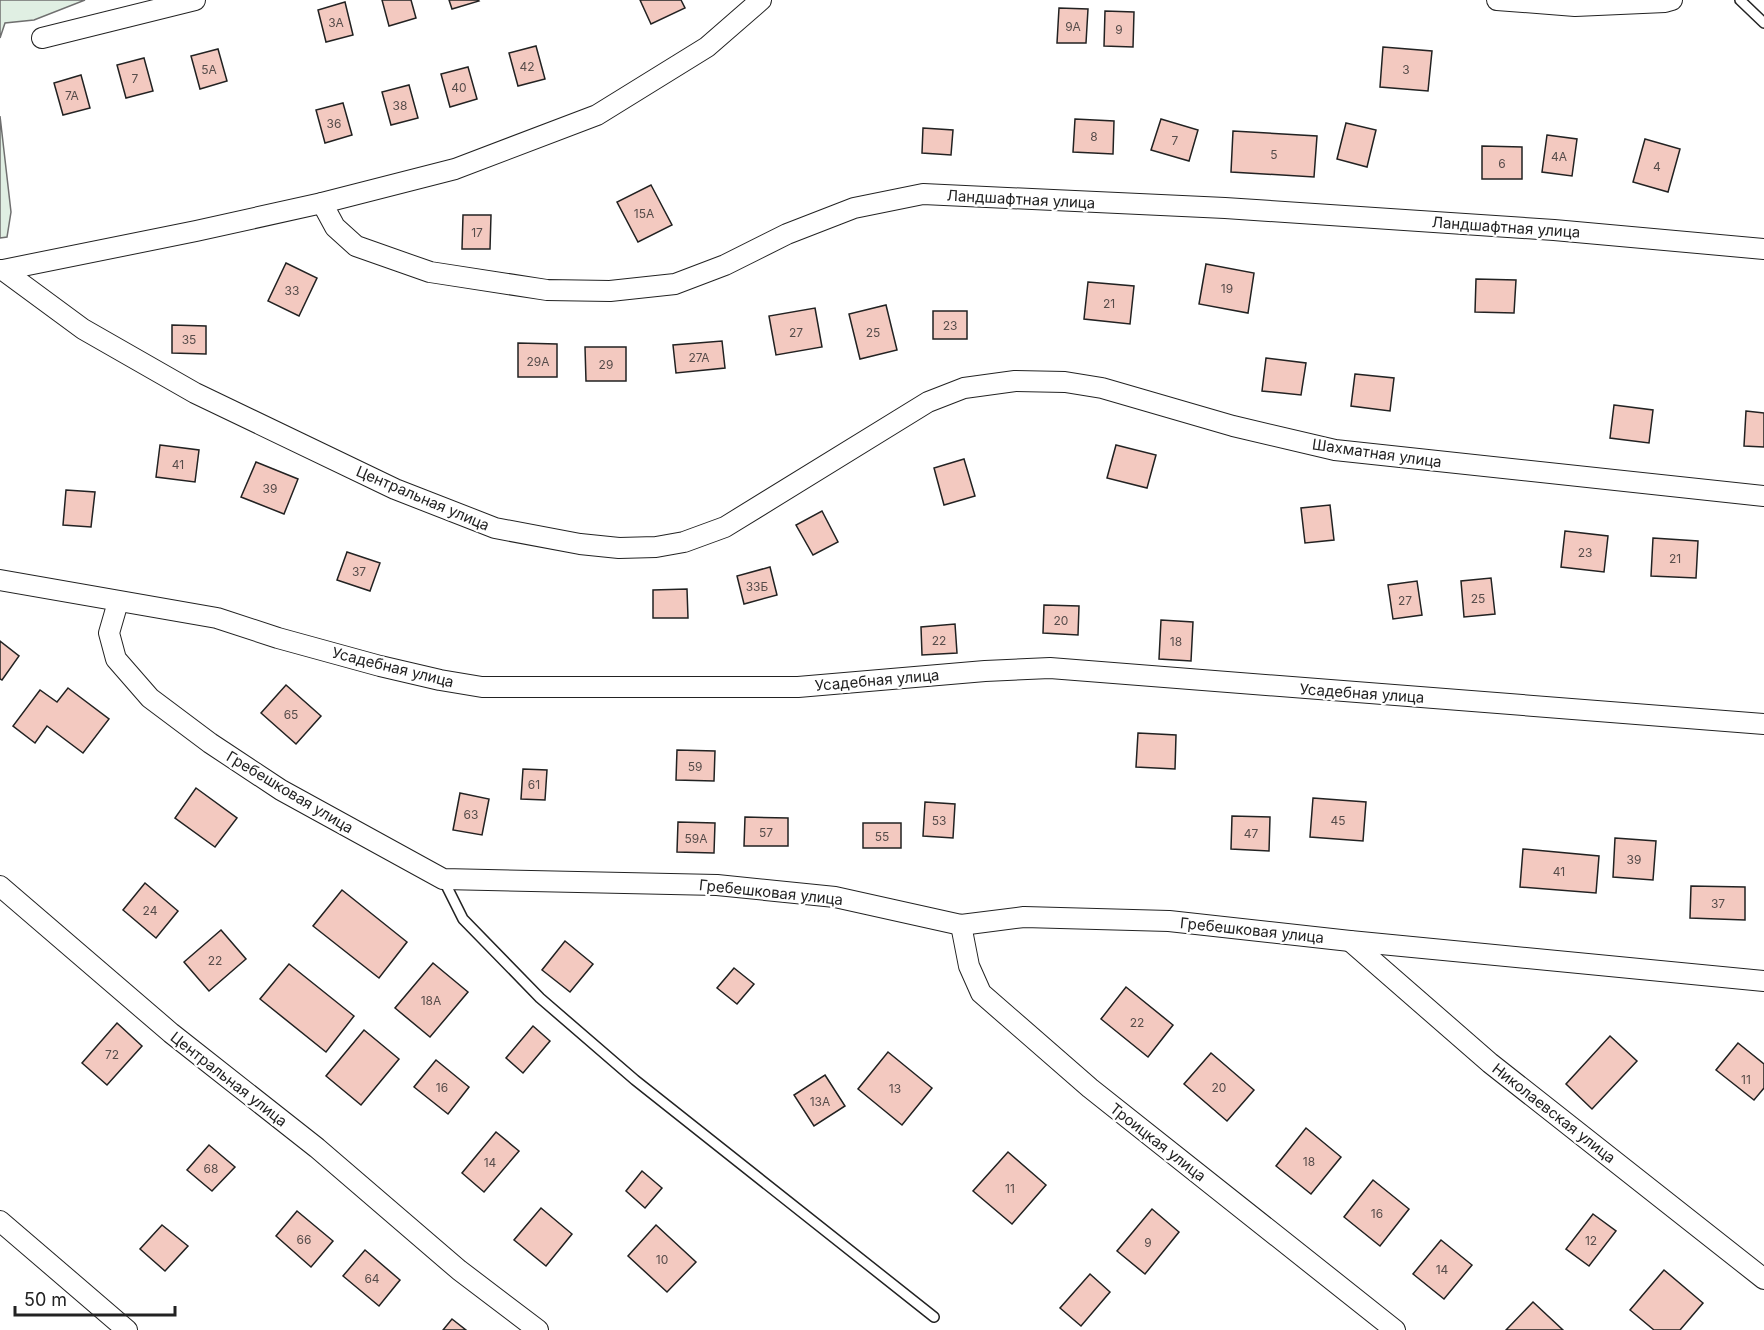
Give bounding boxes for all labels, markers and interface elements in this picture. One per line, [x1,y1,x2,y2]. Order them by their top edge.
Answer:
house number: 3А [328,15,344,30]
house number: 9А [1065,19,1081,34]
house number: 9 [1115,22,1123,37]
house number: 42 [519,59,535,74]
house number: 5А [201,62,217,77]
house number: 3 [1402,62,1410,77]
house number: 7 [132,71,139,86]
house number: 40 [451,80,467,95]
house number: 7А [65,88,79,103]
house number: 38 [393,98,407,113]
house number: 36 [327,116,341,131]
house number: 8 [1090,129,1098,144]
house number: 7 [1172,133,1179,148]
house number: 5 [1270,147,1278,162]
house number: 4А [1551,149,1567,164]
house number: 6 [1498,156,1506,171]
house number: 4 [1653,159,1661,174]
street label: Ландшафтная улица [946,186,1096,212]
house number: 15А [634,206,654,221]
street label: Ландшафтная улица [1431,212,1581,242]
house number: 17 [471,225,483,240]
house number: 19 [1221,281,1233,296]
house number: 33 [285,283,299,298]
house number: 21 [1103,296,1115,311]
house number: 23 [943,318,957,333]
house number: 27 [789,325,803,340]
house number: 25 [866,325,880,340]
house number: 35 [182,332,196,347]
house number: 27А [688,350,710,365]
house number: 29А [526,354,550,369]
house number: 29 [599,357,613,372]
street label: Шахматная улица [1311,435,1443,471]
house number: 41 [172,457,184,472]
street label: Центральная улица [354,461,492,535]
house number: 39 [263,481,277,496]
house number: 23 [1578,545,1592,560]
house number: 21 [1669,551,1681,566]
house number: 37 [352,564,366,579]
house number: 33Б [746,579,769,594]
house number: 25 [1471,591,1485,606]
house number: 27 [1398,593,1412,608]
house number: 20 [1054,613,1068,628]
house number: 22 [932,633,946,648]
house number: 18 [1170,634,1182,649]
street label: Усадебная улица [330,643,456,691]
street label: Усадебная улица [814,665,940,695]
street label: Усадебная улица [1299,679,1425,707]
house number: 65 [284,707,298,722]
street label: Гребешковая улица [223,747,357,837]
house number: 59 [688,759,702,774]
house number: 61 [528,777,540,792]
house number: 63 [464,807,478,822]
house number: 53 [932,813,946,828]
house number: 45 [1330,813,1346,828]
house number: 57 [759,825,773,840]
house number: 47 [1244,826,1258,841]
house number: 55 [875,829,889,844]
house number: 59А [684,831,708,846]
house number: 39 [1627,852,1641,867]
house number: 41 [1553,864,1565,879]
street label: Гребешковая улица [698,875,844,909]
house number: 37 [1711,896,1725,911]
house number: 24 [143,903,158,918]
street label: Гребешковая улица [1179,913,1325,947]
house number: 22 [208,953,222,968]
house number: 18А [421,993,441,1008]
house number: 22 [1130,1015,1144,1030]
street label: Центральная улица [167,1028,291,1130]
house number: 72 [105,1047,119,1062]
street label: Николаевская улица [1489,1059,1619,1167]
house number: 11 [1741,1072,1751,1087]
house number: 16 [436,1080,448,1095]
house number: 20 [1212,1080,1226,1095]
house number: 13 [889,1081,901,1096]
house number: 13А [810,1094,830,1109]
street label: Троицкая улица [1106,1099,1210,1185]
house number: 18 [1303,1154,1315,1169]
house number: 14 [484,1155,497,1170]
house number: 68 [204,1161,218,1176]
house number: 11 [1005,1181,1015,1196]
house number: 16 [1371,1206,1383,1221]
house number: 66 [297,1232,311,1247]
house number: 12 [1585,1233,1597,1248]
house number: 9 [1144,1235,1152,1250]
house number: 10 [656,1252,668,1267]
house number: 14 [1436,1262,1449,1277]
house number: 64 [364,1271,380,1286]
scale bar [15,1279,176,1317]
text: 50 m [24,1289,67,1310]

